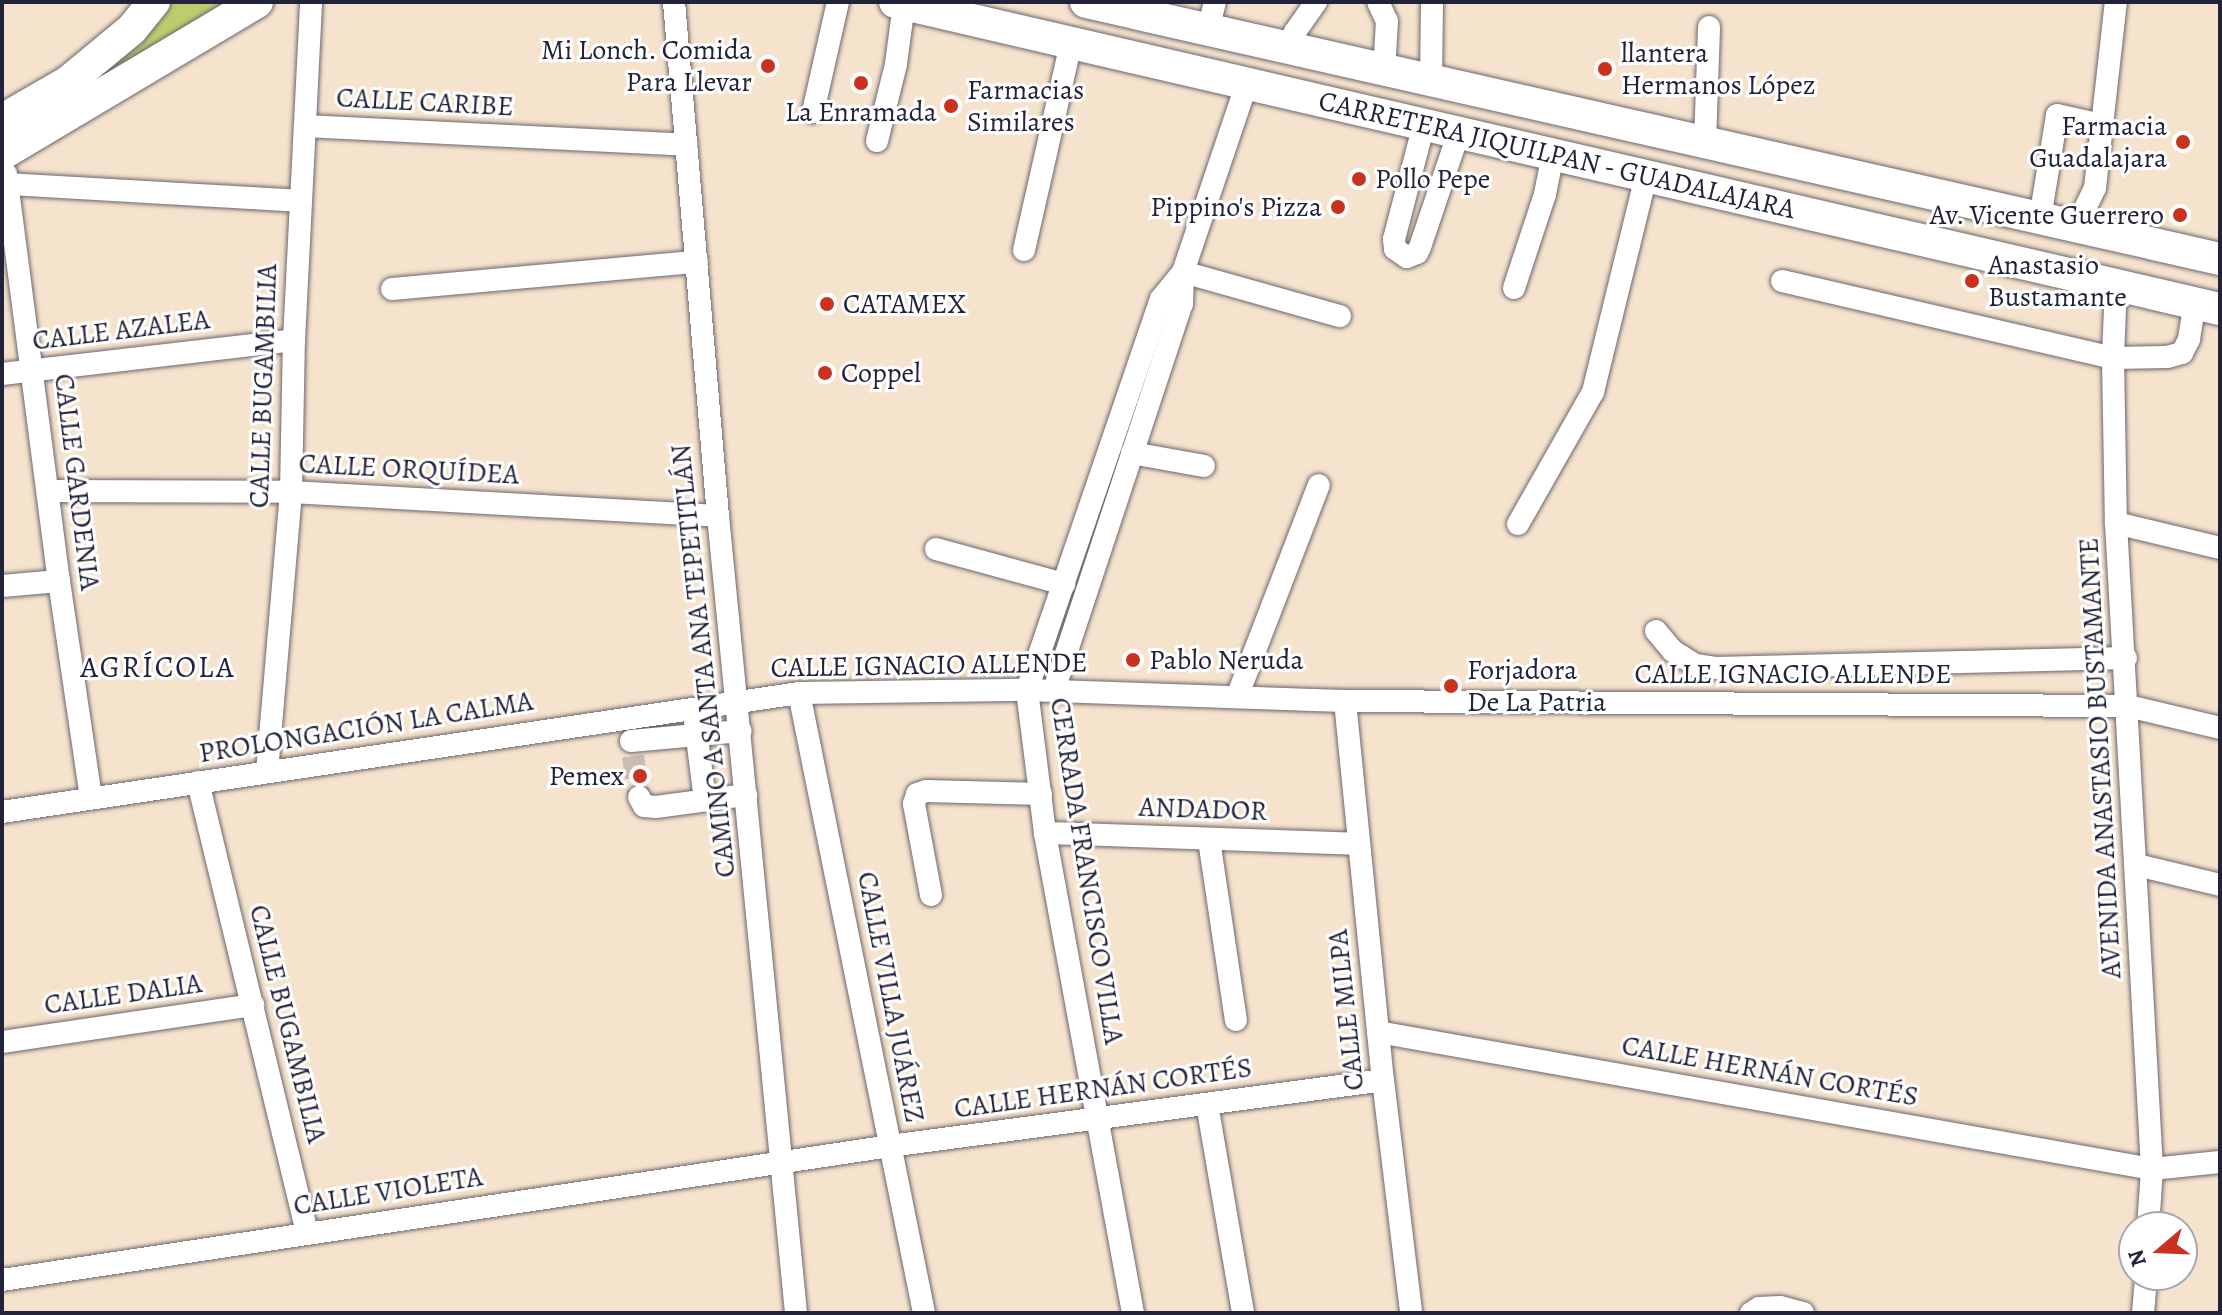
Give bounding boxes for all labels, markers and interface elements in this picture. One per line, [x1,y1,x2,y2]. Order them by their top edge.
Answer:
place label: Mi Lonch. Comida Para Llevar [541,33,752,99]
place label: llantera Hermanos López [1621,36,1816,102]
marker: Mi Lonch. Comida Para Llevar [759,57,777,75]
marker: llantera Hermanos López [1596,60,1614,78]
place label: Farmacias Similares [967,73,1084,139]
marker: La Enramada [852,74,870,92]
street label: CALLE CARIBE [335,81,515,123]
street label: CARRETERA JIQUILPAN - GUADALAJARA [1315,84,1799,226]
place label: La Enramada [785,95,937,129]
marker: Farmacias Similares [942,97,960,115]
place label: Farmacia Guadalajara [2029,109,2167,175]
marker: Farmacia Guadalajara [2174,133,2192,151]
place label: Pollo Pepe [1375,162,1490,196]
marker: Pollo Pepe [1350,170,1368,188]
place label: Pippino's Pizza [1150,190,1322,224]
marker: Pippino's Pizza [1329,198,1347,216]
place label: Av. Vicente Guerrero [1929,198,2164,232]
marker: Av. Vicente Guerrero [2171,206,2189,224]
place label: Anastasio Bustamante [1988,248,2127,314]
street label: CALLE BUGAMBILIA [242,263,284,509]
marker: Anastasio Bustamante [1963,272,1981,290]
place label: CATAMEX [843,287,966,321]
marker: CATAMEX [818,295,836,313]
street label: CALLE AZALEA [30,302,212,358]
place label: Coppel [841,356,921,390]
marker: Coppel [816,364,834,382]
street label: CALLE GARDENIA [47,372,107,592]
street label: CAMINO A SANTA ANA TEPETITLÁN [664,443,742,879]
street label: CALLE ORQUÍDEA [298,446,520,492]
street label: AVENIDA ANASTASIO BUSTAMANTE [2072,537,2128,979]
place label: Pablo Neruda [1149,643,1304,677]
street label: CALLE IGNACIO ALLENDE [770,645,1088,685]
district label: AGRÍCOLA [80,649,236,685]
marker: Pablo Neruda [1124,651,1142,669]
place label: Forjadora De La Patria [1467,653,1606,719]
street label: CALLE IGNACIO ALLENDE [1634,657,1952,691]
marker: Forjadora De La Patria [1442,677,1460,695]
street label: PROLONGACIÓN LA CALMA [197,684,535,770]
street label: CERRADA FRANCISCO VILLA [1043,695,1131,1047]
place label: Pemex [549,759,624,793]
marker: Pemex [631,767,649,785]
street label: ANDADOR [1138,790,1268,828]
street label: CALLE VILLA JUÁREZ [850,869,932,1125]
street label: CALLE BUGAMBILIA [242,901,334,1147]
street label: CALLE MILPA [1321,928,1371,1092]
street label: CALLE DALIA [42,966,204,1022]
street label: CALLE HERNÁN CORTÉS [1619,1028,1921,1114]
street label: CALLE HERNÁN CORTÉS [952,1050,1254,1126]
street label: CALLE VIOLETA [291,1159,485,1223]
north arrow [2118,1211,2198,1291]
text: N [2120,1246,2154,1271]

